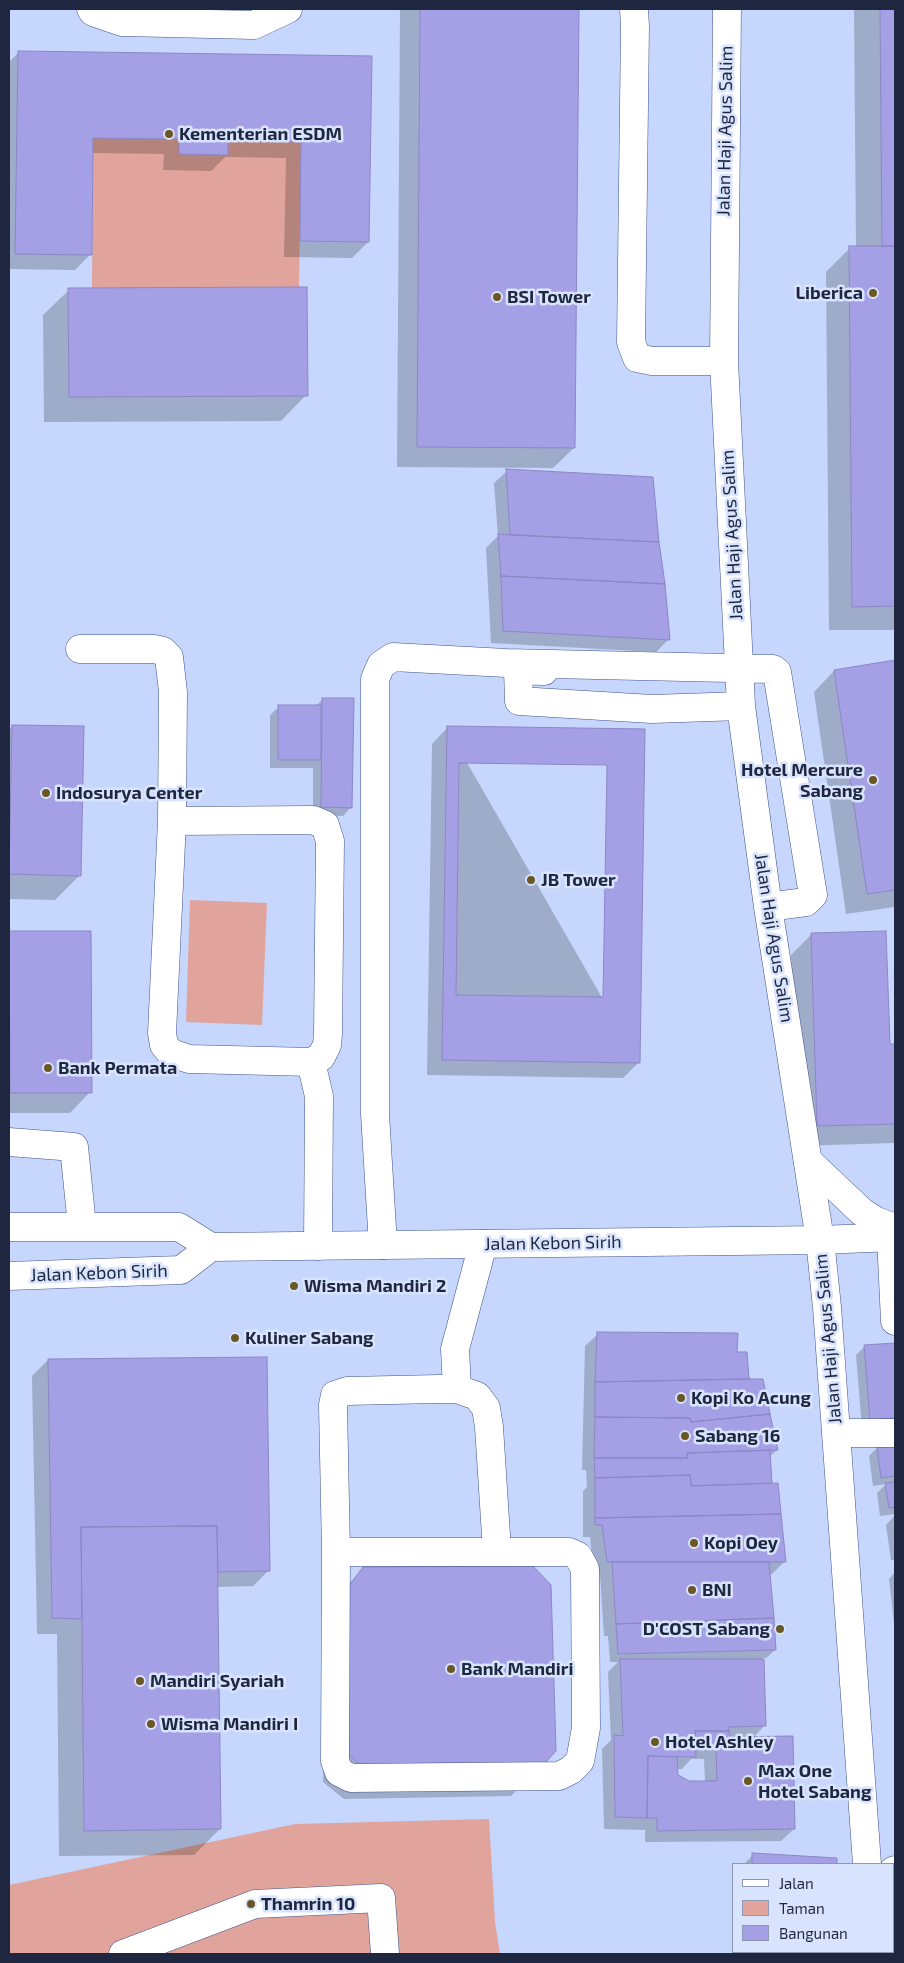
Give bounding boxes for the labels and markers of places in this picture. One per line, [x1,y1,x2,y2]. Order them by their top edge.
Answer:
place label: Kementerian ESDM [179,123,342,145]
marker: Kementerian ESDM [163,128,175,140]
place label: Liberica [795,282,863,304]
place label: BSI Tower [507,286,591,308]
marker: Liberica [867,287,879,299]
marker: BSI Tower [491,291,503,303]
place label: Hotel Mercure Sabang [741,759,863,802]
marker: Hotel Mercure Sabang [867,774,879,786]
place label: Indosurya Center [56,782,202,804]
marker: Indosurya Center [40,787,52,799]
place label: JB Tower [541,869,616,891]
marker: JB Tower [525,874,537,886]
place label: Bank Permata [58,1057,177,1079]
marker: Bank Permata [42,1062,54,1074]
place label: Wisma Mandiri 2 [304,1275,446,1297]
marker: Wisma Mandiri 2 [288,1280,300,1292]
place label: Kuliner Sabang [245,1327,373,1349]
marker: Kuliner Sabang [229,1332,241,1344]
place label: Kopi Ko Acung [691,1387,811,1409]
marker: Kopi Ko Acung [675,1392,687,1404]
place label: Sabang 16 [695,1425,780,1447]
marker: Sabang 16 [679,1430,691,1442]
place label: Kopi Oey [704,1532,778,1554]
marker: Kopi Oey [688,1537,700,1549]
place label: BNI [702,1579,732,1601]
marker: BNI [686,1584,698,1596]
place label: D'COST Sabang [643,1618,770,1640]
marker: D'COST Sabang [774,1623,786,1635]
place label: Bank Mandiri [461,1658,573,1680]
marker: Bank Mandiri [445,1663,457,1675]
place label: Mandiri Syariah [150,1670,284,1692]
marker: Mandiri Syariah [134,1675,146,1687]
place label: Wisma Mandiri I [161,1713,298,1735]
marker: Wisma Mandiri I [145,1718,157,1730]
place label: Hotel Ashley [665,1731,774,1753]
marker: Hotel Ashley [649,1736,661,1748]
place label: Max One Hotel Sabang [758,1760,871,1802]
marker: Max One Hotel Sabang [742,1775,754,1787]
place label: Thamrin 10 [261,1893,355,1915]
marker: Thamrin 10 [245,1898,257,1910]

